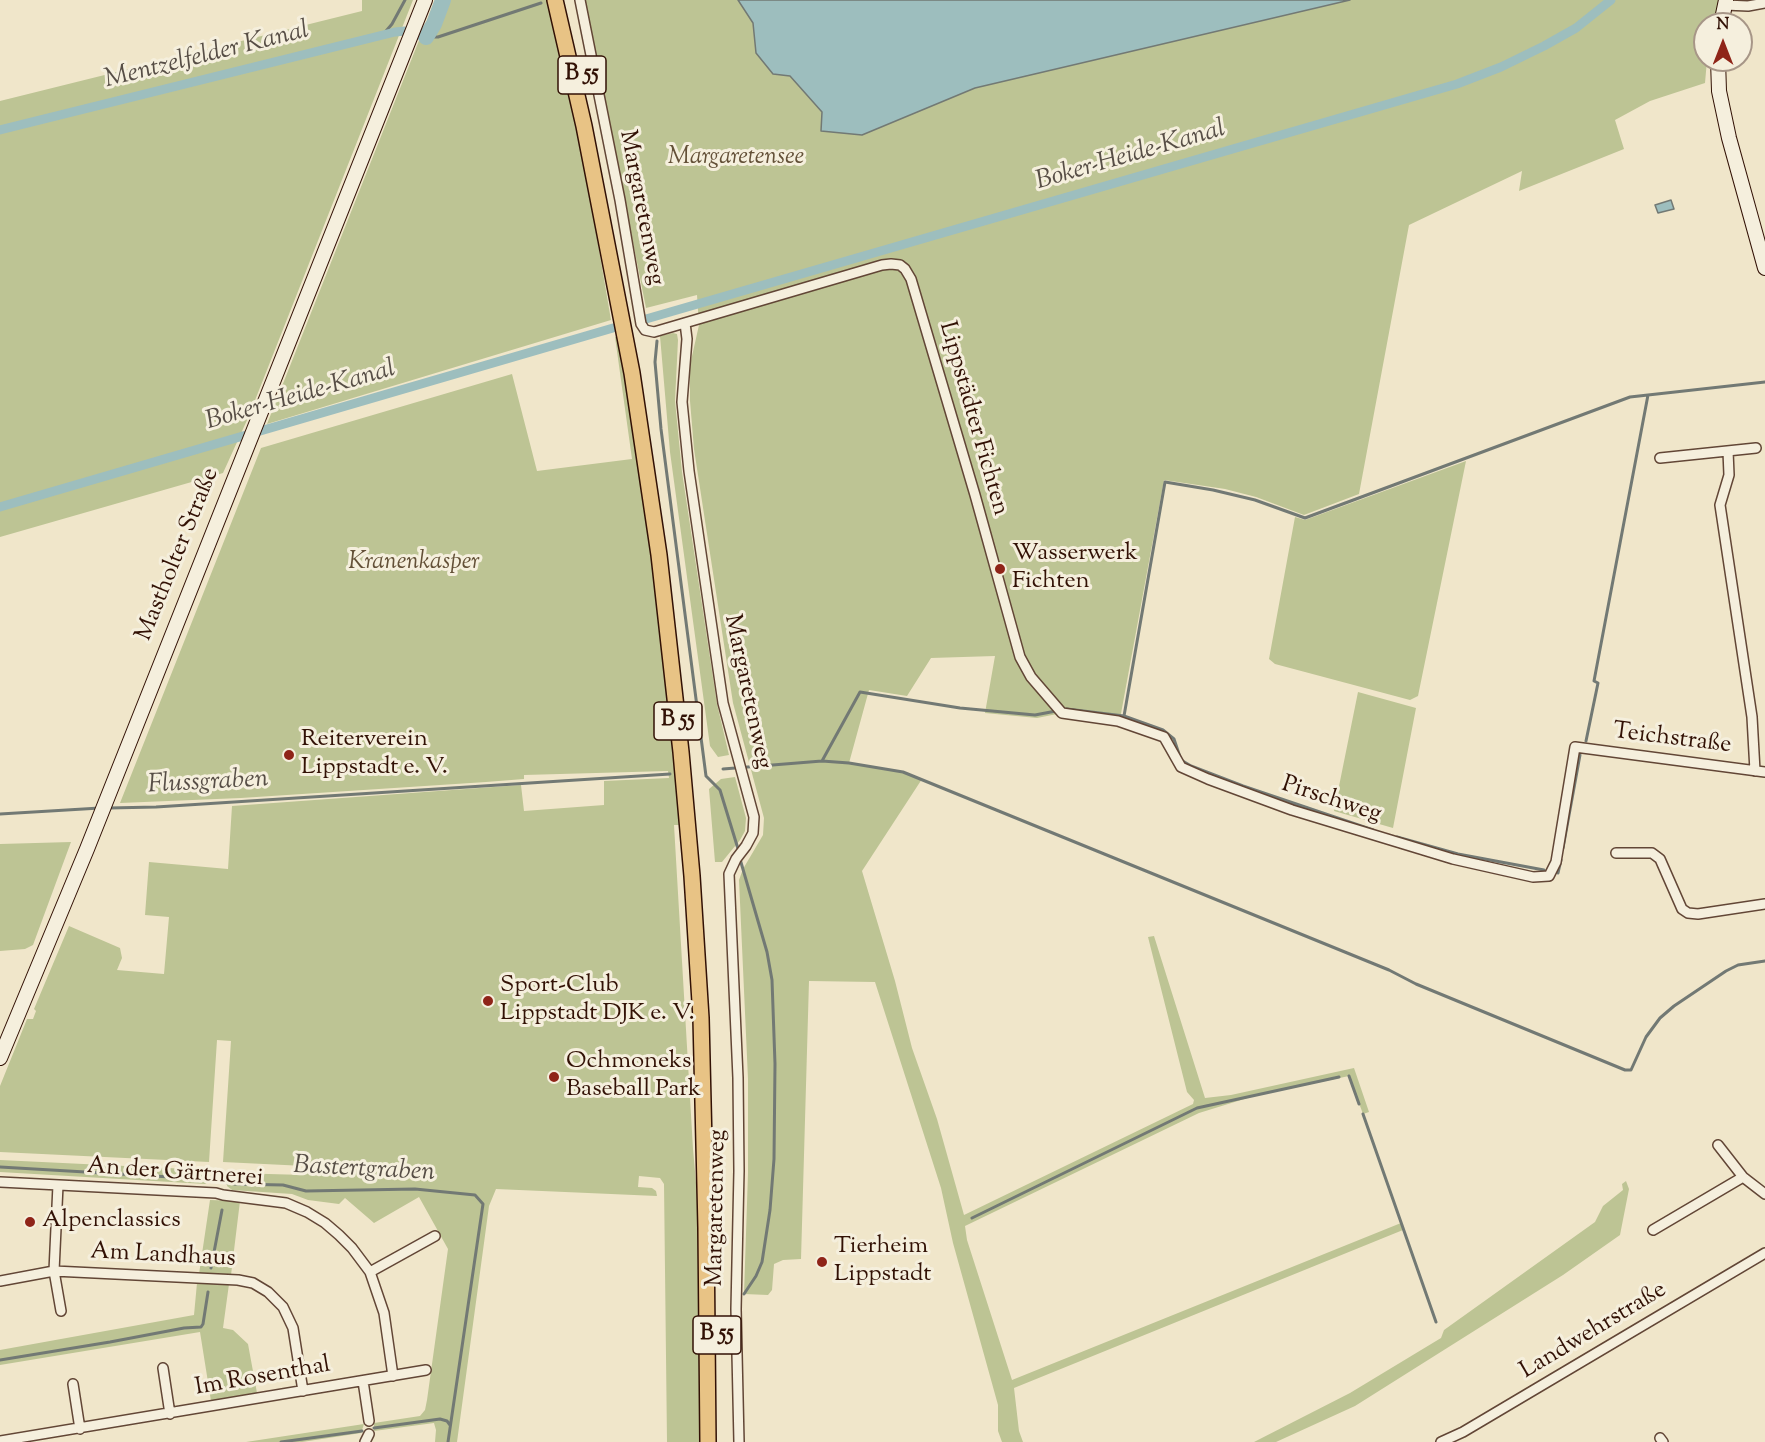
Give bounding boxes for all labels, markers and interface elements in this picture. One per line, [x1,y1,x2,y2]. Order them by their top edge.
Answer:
north arrow [1693,12,1753,72]
text: N [1717,14,1729,37]
water label: Mentzelfelder Kanal [101,16,313,98]
road number: B 55 [558,56,606,94]
water label: Boker-Heide-Kanal [1033,115,1229,199]
street label: Margaretenweg [611,128,669,288]
park label: Margaretensee [668,145,804,173]
street label: Lippstädter Fichten [931,319,1013,519]
water label: Boker-Heide-Kanal [203,355,399,439]
street label: Mastholter Straße [131,464,227,646]
place label: Wasserwerk Fichten [1012,541,1138,597]
park label: Kranenkasper [348,550,480,578]
marker: Wasserwerk Fichten [993,562,1007,576]
street label: Margaretenweg [716,612,776,772]
road number: B 55 [654,702,702,740]
street label: Teichstraße [1611,718,1733,762]
place label: Reiterverein Lippstadt e. V. [301,727,448,783]
marker: Reiterverein Lippstadt e. V. [282,748,296,762]
water label: Flussgraben [147,765,269,803]
street label: Pirschweg [1278,771,1384,831]
place label: Sport-Club Lippstadt DJK e. V. [500,973,694,1029]
marker: Sport-Club Lippstadt DJK e. V. [481,994,495,1008]
place label: Ochmoneks Baseball Park [566,1049,701,1105]
marker: Ochmoneks Baseball Park [547,1070,561,1084]
street label: Margaretenweg [702,1129,734,1287]
water label: Bastertgraben [292,1152,436,1190]
street label: An der Gärtnerei [86,1153,264,1195]
place label: Alpenclassics [42,1208,181,1236]
marker: Alpenclassics [23,1215,37,1229]
place label: Tierheim Lippstadt [834,1234,931,1290]
street label: Am Landhaus [90,1239,236,1275]
marker: Tierheim Lippstadt [815,1255,829,1269]
street label: Landwehrstraße [1516,1277,1672,1387]
road number: B 55 [693,1316,741,1354]
street label: Im Rosenthal [193,1352,333,1404]

